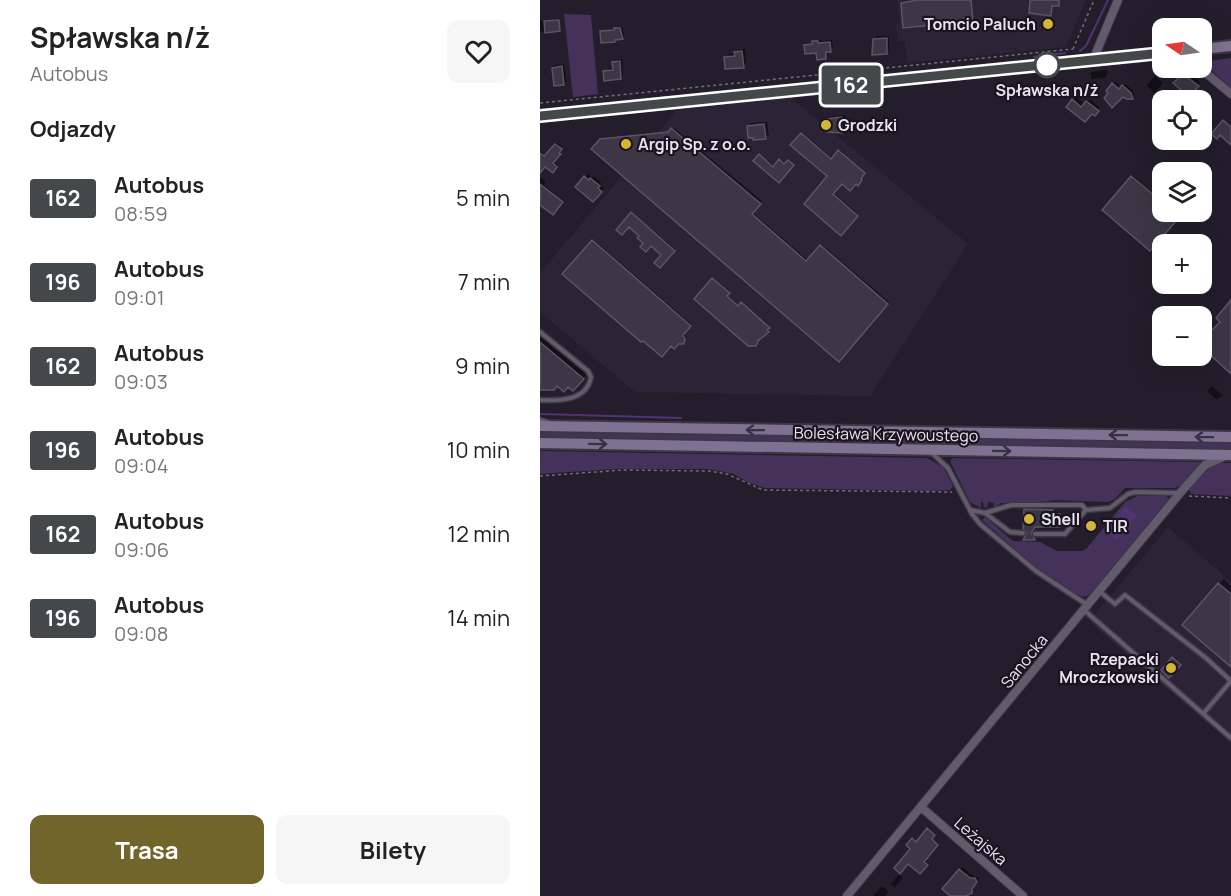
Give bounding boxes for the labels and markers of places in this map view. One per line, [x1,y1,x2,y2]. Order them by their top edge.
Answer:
place label: Tomcio Paluch [924,13,1036,35]
marker: Tomcio Paluch [1041,17,1055,31]
marker: Spławska n/ż [1034,52,1060,78]
place label: Spławska n/ż [995,79,1099,101]
place label: Grodzki [838,114,897,136]
marker: Grodzki [819,118,833,132]
place label: Argip Sp. z o.o. [638,133,751,155]
marker: Argip Sp. z o.o. [619,137,633,151]
place label: Shell [1041,508,1080,530]
marker: Shell [1022,512,1036,526]
place label: TIR [1103,515,1128,537]
marker: TIR [1084,519,1098,533]
place label: Rzepacki Mroczkowski [1059,648,1159,688]
marker: Rzepacki Mroczkowski [1164,661,1178,675]

